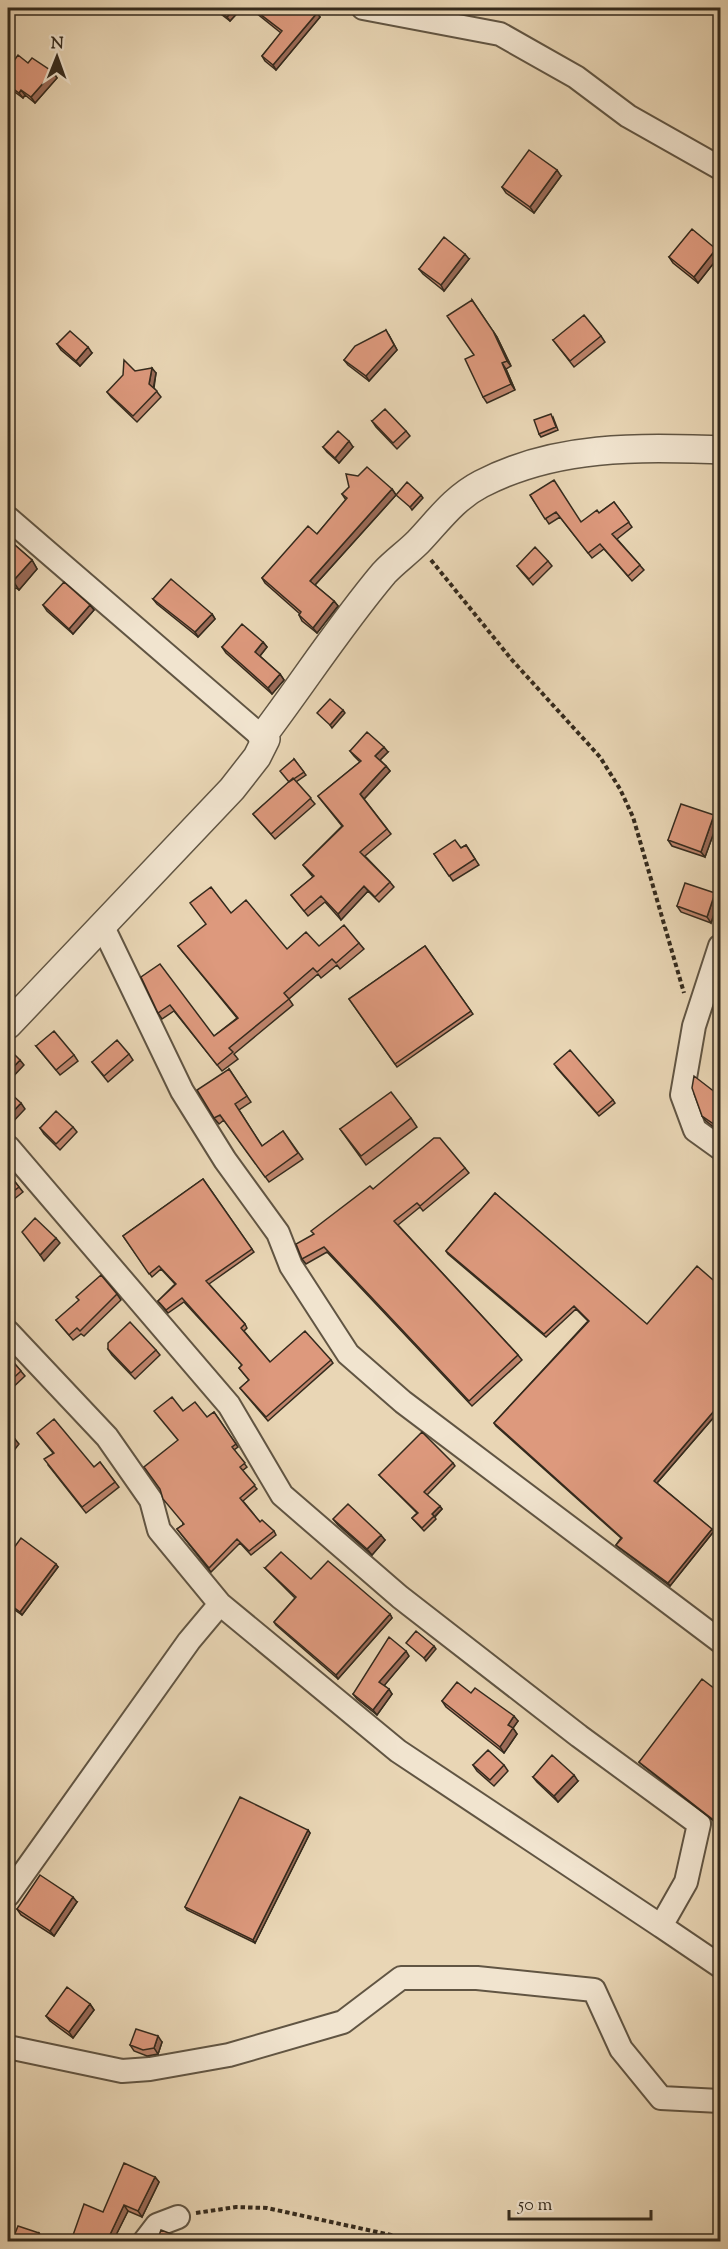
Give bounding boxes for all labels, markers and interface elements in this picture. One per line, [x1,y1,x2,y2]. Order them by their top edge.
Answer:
north arrow [27,27,87,87]
text: N [51,33,64,56]
scale bar [509,2183,652,2221]
text: 50 m [517,2193,553,2219]

